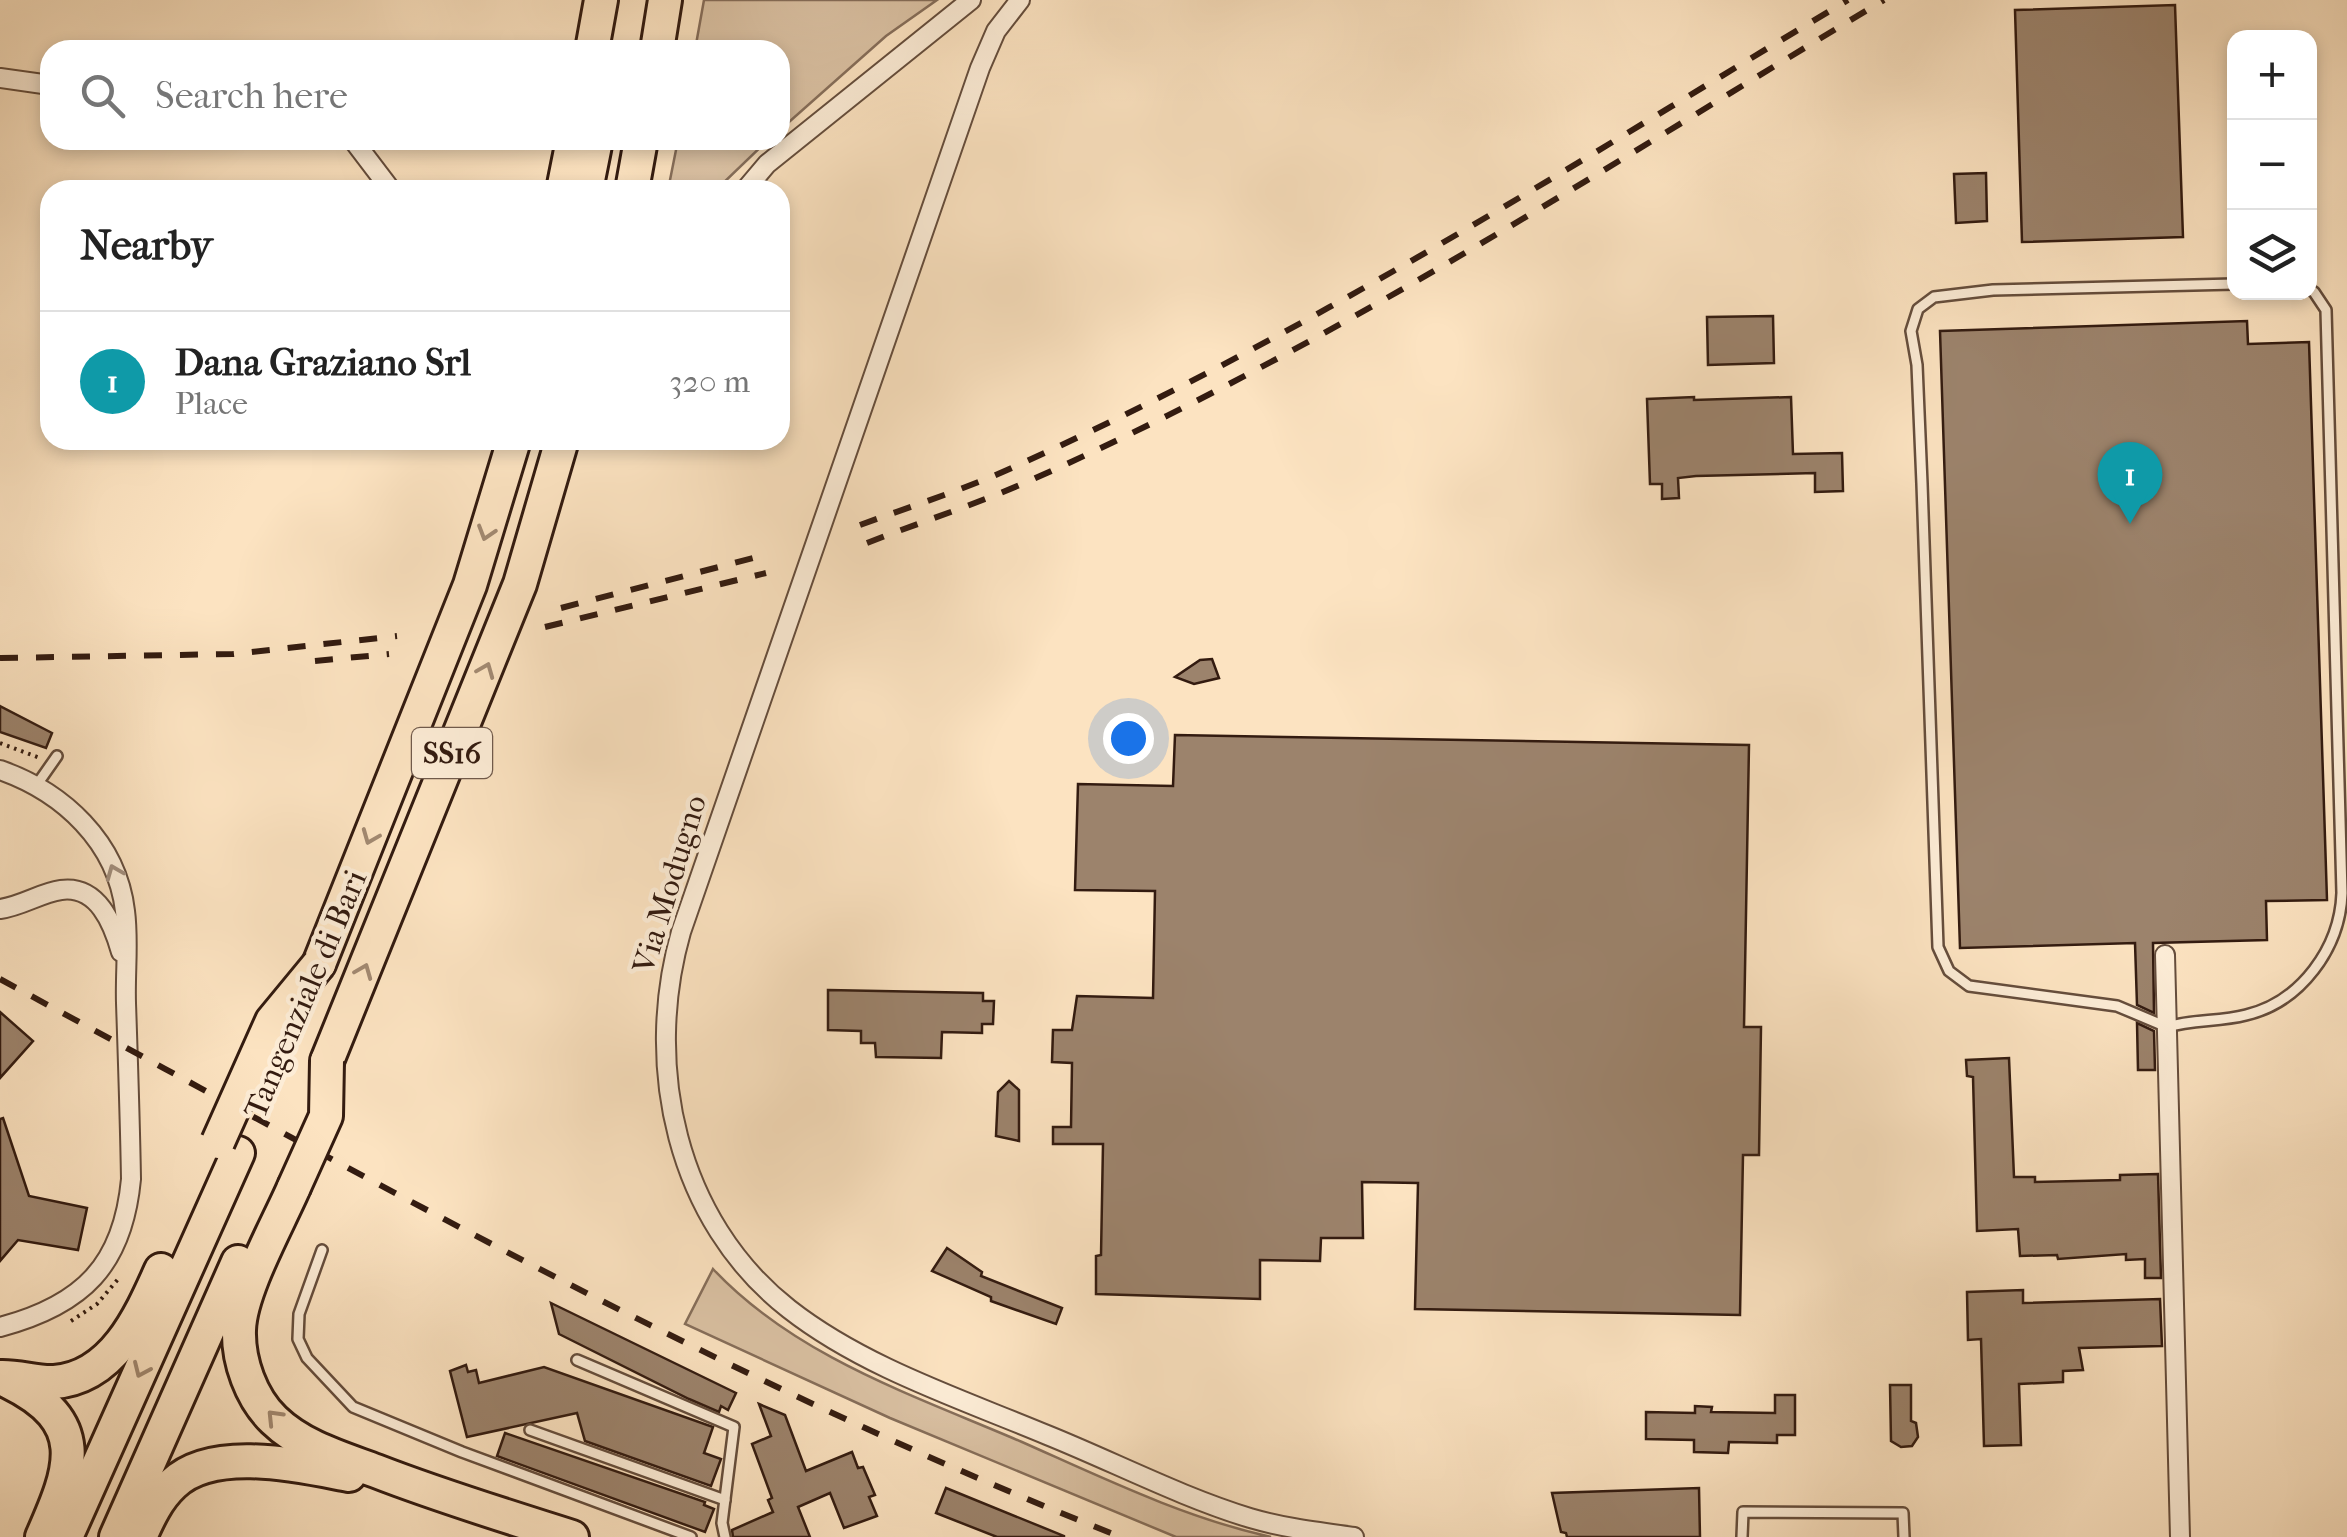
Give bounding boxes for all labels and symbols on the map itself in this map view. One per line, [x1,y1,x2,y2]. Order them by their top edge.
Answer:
pin: 1 [2098,442,2162,524]
one-way arrow [477,524,498,541]
one-way arrow [474,662,494,680]
your location [1103,713,1154,764]
road number: SS16 [412,728,492,778]
street label: Via Modugno [625,791,714,979]
one-way arrow [362,827,382,844]
one-way arrow [105,864,125,882]
street label: Tangenziale di Bari [236,864,375,1124]
one-way arrow [352,963,372,981]
one-way arrow [133,1360,153,1378]
one-way arrow [268,1411,286,1429]

